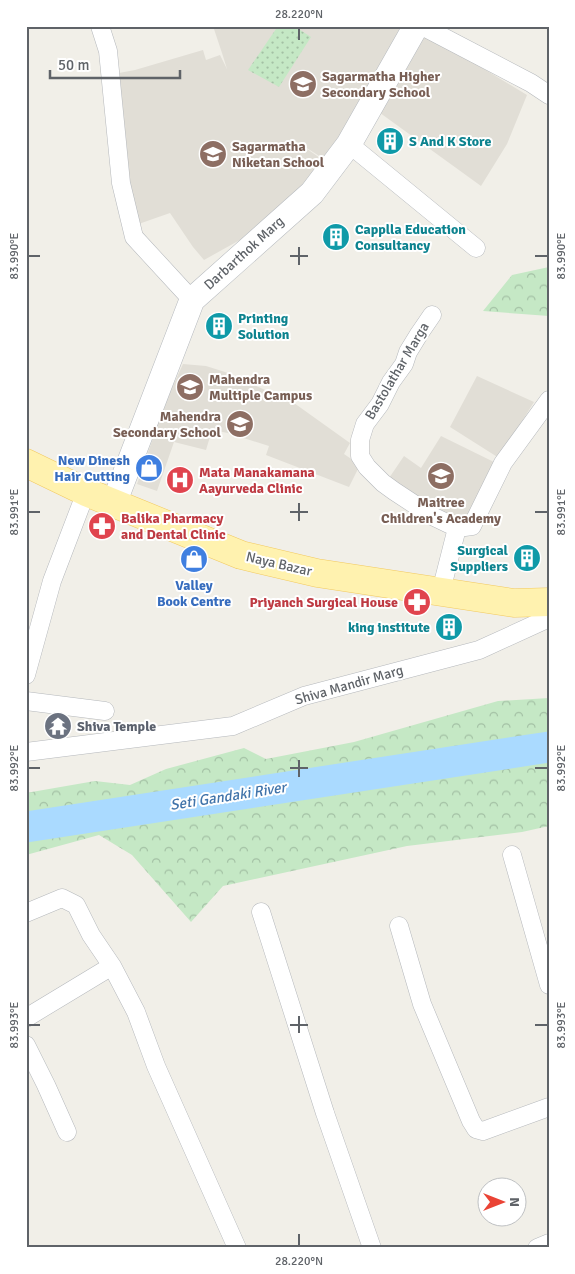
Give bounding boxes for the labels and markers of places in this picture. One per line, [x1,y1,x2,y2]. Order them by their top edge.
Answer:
place label: Sagarmatha Higher Secondary School [322,68,441,101]
school or university icon: Sagarmatha Higher Secondary School [288,69,318,99]
building icon: S And K Store [375,126,405,156]
place label: S And K Store [409,133,491,150]
place label: Sagarmatha Niketan School [232,138,325,171]
school or university icon: Sagarmatha Niketan School [198,139,228,169]
place label: Capplla Education Consultancy [355,221,466,254]
building icon: Capplla Education Consultancy [321,222,351,252]
place label: Printing Solution [238,310,290,343]
building icon: Printing Solution [204,311,234,341]
place label: Mahendra Multiple Campus [209,371,312,404]
school or university icon: Mahendra Multiple Campus [175,372,205,402]
place label: Mahendra Secondary School [113,408,222,441]
school or university icon: Mahendra Secondary School [225,409,255,439]
place label: New Dinesh Hair Cutting [54,452,130,485]
shop icon: New Dinesh Hair Cutting [134,453,164,483]
school or university icon: Maitree Children's Academy [426,461,456,491]
place label: Mata Manakamana Aayurveda Clinic [199,464,315,497]
hospital icon: Mata Manakamana Aayurveda Clinic [165,465,195,495]
place label: Maitree Children's Academy [381,494,501,527]
place label: Balika Pharmacy and Dental Clinic [121,510,226,543]
pharmacy icon: Balika Pharmacy and Dental Clinic [87,511,117,541]
place label: Surgical Suppliers [450,542,509,575]
building icon: Surgical Suppliers [512,543,542,573]
shop icon: Valley Book Centre [179,544,209,574]
place label: Valley Book Centre [157,577,231,610]
pharmacy icon: Priyanch Surgical House [402,587,432,617]
place label: Priyanch Surgical House [249,594,398,611]
building icon: king institute [434,612,464,642]
place label: king institute [348,619,430,636]
temple icon: Shiva Temple [43,711,73,741]
place label: Shiva Temple [77,718,156,735]

